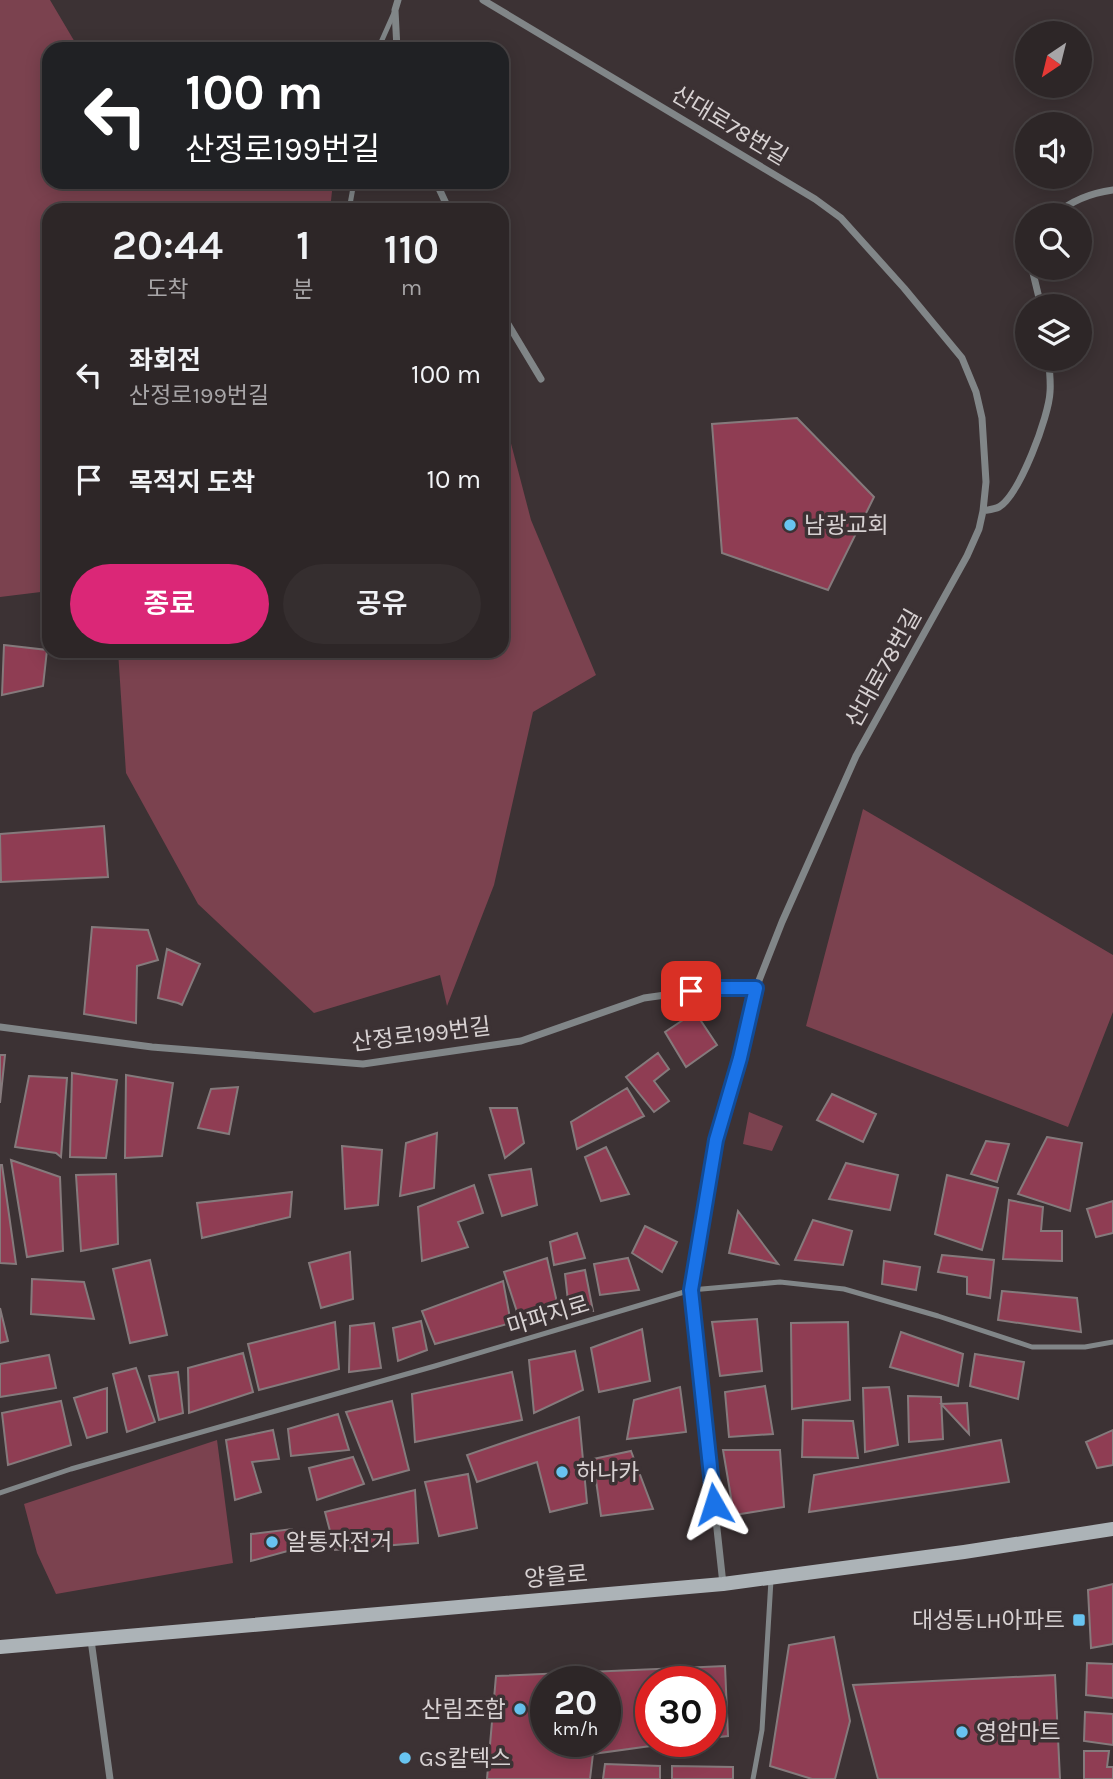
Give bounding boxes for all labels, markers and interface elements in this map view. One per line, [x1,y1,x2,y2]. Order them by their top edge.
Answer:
north arrow [1015,21,1092,98]
map controls [1015,21,1092,371]
text: 100 m [185,64,323,121]
icon: left [70,70,161,161]
street label: 산대로78번길 [667,80,793,171]
button: sound [1015,112,1092,189]
text: 산정로199번길 [185,131,380,168]
button: search [1015,203,1092,280]
text: 20:44 [112,220,223,270]
text: 1 [296,220,311,270]
text: 110 [384,224,439,274]
text: m [401,274,422,301]
text: 도착 [146,276,189,303]
text: 분 [293,276,314,303]
button: layers [1015,294,1092,371]
text: 좌회전 [129,345,201,376]
icon: left [70,356,108,394]
text: 100 m [411,359,481,390]
text: 산정로199번길 [129,382,269,409]
icon: arrive [70,461,108,499]
text: 10 m [426,464,481,495]
text: 목적지 도착 [129,467,255,498]
place label: 남광교회 [804,512,889,539]
marker: 남광교회 [782,517,798,533]
button: 종료 [70,564,269,644]
button: 공유 [283,564,481,644]
street label: 산대로78번길 [840,605,927,732]
pin [661,961,721,1021]
icon: arrive [672,972,710,1010]
street label: 산정로199번길 [350,1013,492,1056]
street label: 마파지로 [504,1290,593,1341]
place label: 하나카 [576,1459,639,1486]
marker: 하나카 [554,1464,570,1480]
position arrow [677,1467,751,1541]
place label: 알통자전거 [286,1529,392,1556]
marker: 알통자전거 [264,1534,280,1550]
street label: 양을로 [523,1560,589,1593]
place label: 대성동LH아파트 [912,1607,1065,1634]
marker: 대성동LH아파트 [1071,1612,1087,1628]
speed limit sign: 30 [635,1666,726,1757]
text: 20 [554,1682,597,1723]
place label: 산림조합 [421,1696,506,1723]
marker: 산림조합 [512,1701,528,1717]
text: km/h [553,1718,598,1740]
place label: 영암마트 [976,1719,1061,1746]
marker: 영암마트 [954,1724,970,1740]
place label: GS칼텍스 [419,1745,511,1772]
marker: GS칼텍스 [397,1750,413,1766]

